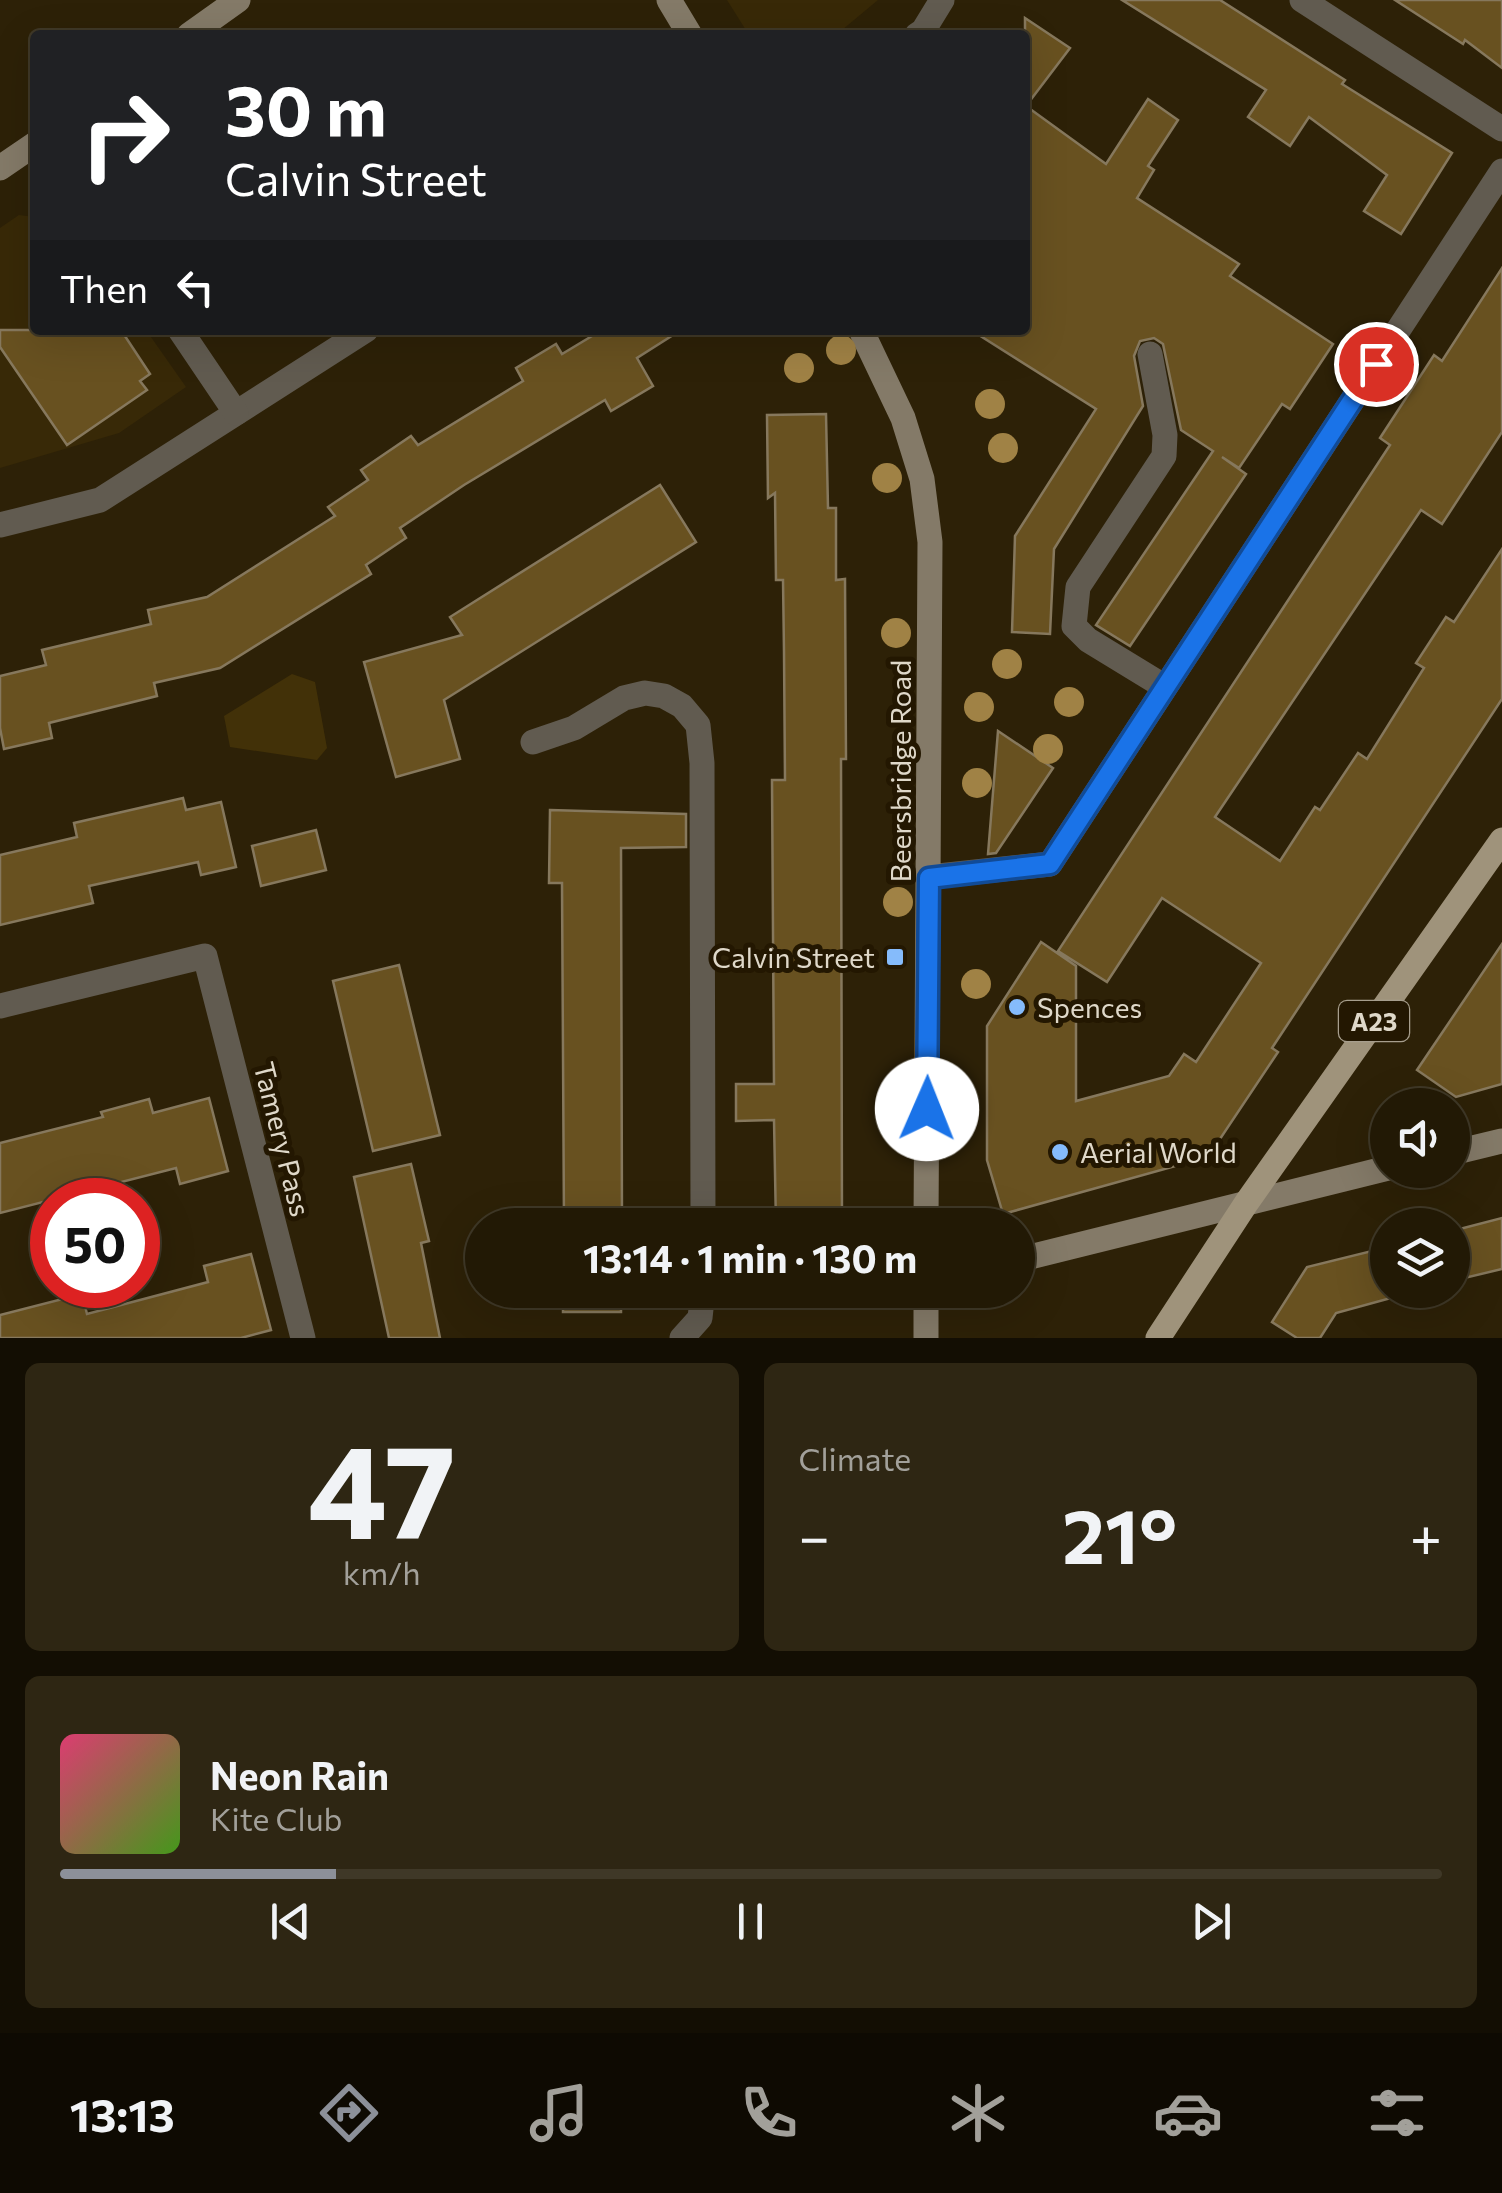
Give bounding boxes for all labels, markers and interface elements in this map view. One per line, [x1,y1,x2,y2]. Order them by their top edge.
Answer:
text: 30 m [225,65,387,150]
icon: right [60,70,190,200]
text: Calvin Street [225,150,487,205]
icon: left [168,260,223,315]
text: Then [60,264,148,311]
pin [1334,322,1419,407]
icon: arrive [1349,337,1404,392]
street label: Beersbridge Road [883,660,917,882]
place label: Calvin Street [712,940,875,974]
marker: Calvin Street [884,946,906,968]
place label: Spences [1037,990,1142,1024]
marker: Spences [1006,996,1028,1018]
road number: A23 [1339,1001,1409,1041]
position arrow [875,1057,979,1161]
street label: Tamery Pass [247,1058,319,1220]
map controls [1370,1088,1470,1308]
button: sound [1370,1088,1470,1188]
place label: Aerial World [1080,1135,1237,1169]
marker: Aerial World [1049,1141,1071,1163]
speed limit sign: 50 [30,1178,160,1308]
button: layers [1370,1208,1470,1308]
text: 13:14 · 1 min · 130 m [583,1234,917,1281]
text: 47 [307,1407,456,1566]
text: Climate [799,1438,911,1478]
text: 21° [1062,1488,1177,1579]
text: − [799,1501,830,1568]
text: + [1410,1501,1442,1568]
text: km/h [343,1552,421,1592]
text: Neon Rain [210,1751,389,1798]
text: Kite Club [210,1798,342,1838]
icon: previous [263,1894,318,1949]
icon: pause [723,1894,778,1949]
icon: next [1184,1894,1239,1949]
icon: directions [314,2078,384,2148]
icon: music [524,2078,594,2148]
icon: phone [734,2078,804,2148]
icon: climate [943,2078,1013,2148]
icon: car [1153,2078,1223,2148]
icon: filters [1362,2078,1432,2148]
text: 13:13 [70,2086,175,2141]

